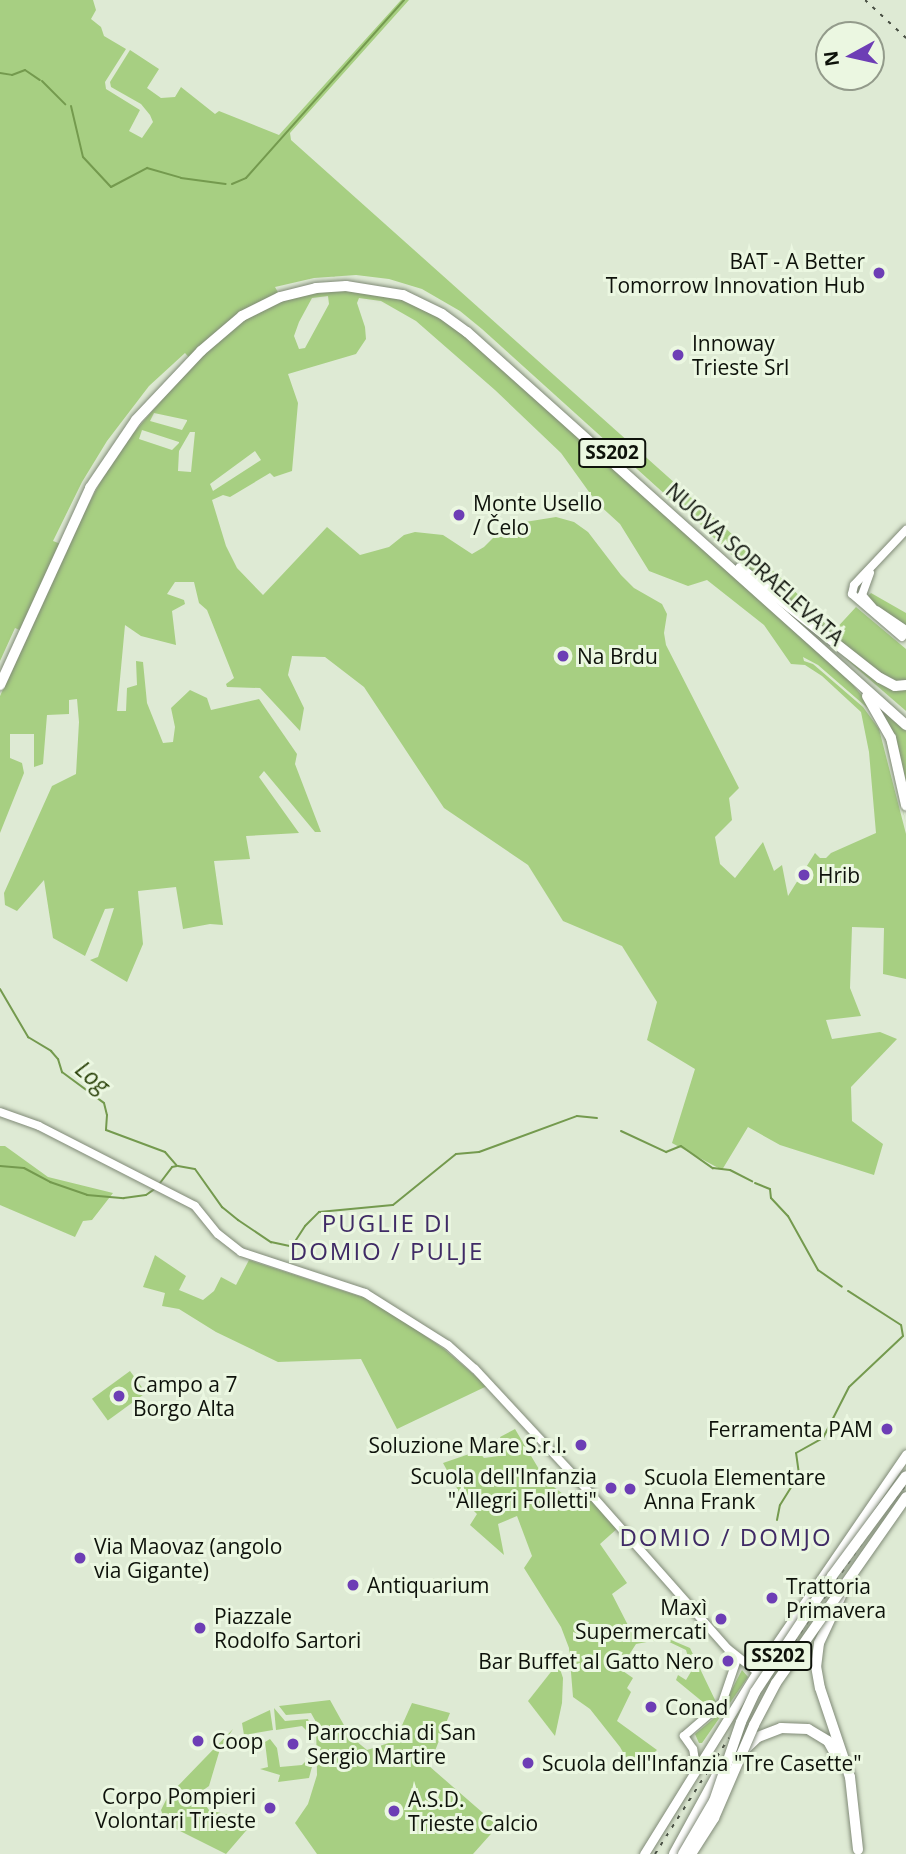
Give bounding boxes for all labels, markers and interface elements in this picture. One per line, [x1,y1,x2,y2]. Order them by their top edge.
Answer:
north arrow [815,21,885,91]
text: N [817,49,845,68]
place label: BAT - A Better Tomorrow Innovation Hub [606,248,865,298]
marker: BAT - A Better Tomorrow Innovation Hub [871,265,887,281]
place label: Innoway Trieste Srl [692,330,789,380]
marker: Innoway Trieste Srl [670,347,686,363]
road number: SS202 [577,437,647,468]
street label: NUOVA SOPRAELEVATA [661,478,849,650]
place label: Monte Usello / Čelo [473,490,602,540]
marker: Monte Usello / Čelo [451,507,467,523]
place label: Na Brdu [577,643,658,669]
marker: Na Brdu [555,648,571,664]
place label: Hrib [818,862,860,888]
marker: Hrib [796,867,812,883]
water label: Log [70,1055,116,1099]
district label: PUGLIE DI DOMIO / PULJE [291,1209,483,1265]
place label: Campo a 7 Borgo Alta [133,1371,237,1421]
marker: Campo a 7 Borgo Alta [111,1388,127,1404]
place label: Ferramenta PAM [708,1416,873,1442]
marker: Ferramenta PAM [879,1421,895,1437]
place label: Soluzione Mare S.r.l. [368,1432,567,1458]
marker: Soluzione Mare S.r.l. [573,1437,589,1453]
place label: Scuola dell'Infanzia "Allegri Folletti" [410,1463,597,1513]
place label: Scuola Elementare Anna Frank [644,1464,826,1514]
marker: Scuola dell'Infanzia "Allegri Folletti" [603,1480,619,1496]
marker: Scuola Elementare Anna Frank [622,1481,638,1497]
district label: DOMIO / DOMJO [621,1523,831,1551]
place label: Via Maovaz (angolo via Gigante) [94,1533,282,1583]
marker: Via Maovaz (angolo via Gigante) [72,1550,88,1566]
place label: Antiquarium [367,1572,490,1598]
place label: Trattoria Primavera [786,1573,886,1623]
marker: Antiquarium [345,1577,361,1593]
marker: Trattoria Primavera [764,1590,780,1606]
place label: Maxì Supermercati [575,1594,707,1644]
place label: Piazzale Rodolfo Sartori [214,1603,361,1653]
marker: Maxì Supermercati [713,1611,729,1627]
marker: Piazzale Rodolfo Sartori [192,1620,208,1636]
road number: SS202 [743,1640,813,1672]
place label: Bar Buffet al Gatto Nero [478,1648,714,1674]
marker: Bar Buffet al Gatto Nero [720,1653,736,1669]
place label: Conad [665,1694,728,1720]
marker: Conad [643,1699,659,1715]
place label: Parrocchia di San Sergio Martire [307,1719,476,1769]
place label: Coop [212,1728,263,1754]
marker: Coop [190,1733,206,1749]
marker: Parrocchia di San Sergio Martire [285,1736,301,1752]
place label: Scuola dell'Infanzia "Tre Casette" [542,1750,862,1776]
marker: Scuola dell'Infanzia "Tre Casette" [520,1755,536,1771]
place label: Corpo Pompieri Volontari Trieste [95,1783,256,1833]
place label: A.S.D. Trieste Calcio [408,1786,538,1836]
marker: Corpo Pompieri Volontari Trieste [262,1800,278,1816]
marker: A.S.D. Trieste Calcio [386,1803,402,1819]

